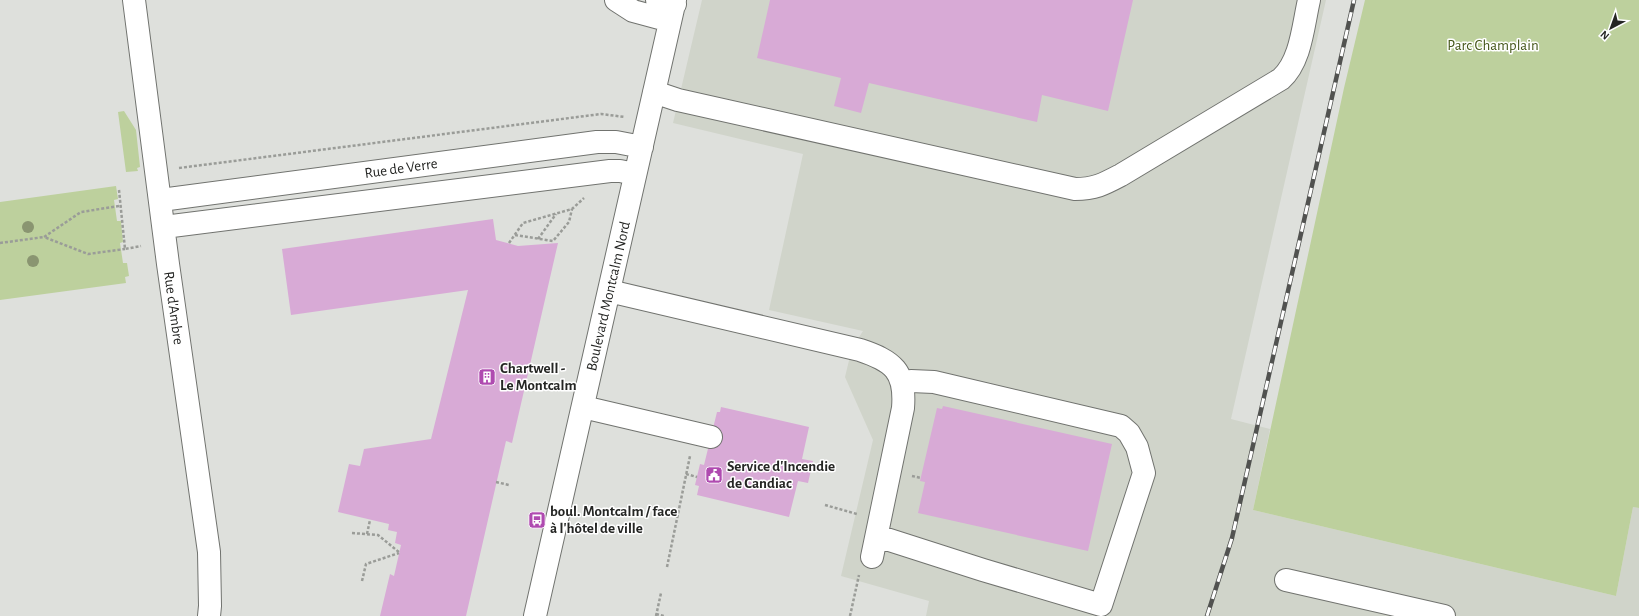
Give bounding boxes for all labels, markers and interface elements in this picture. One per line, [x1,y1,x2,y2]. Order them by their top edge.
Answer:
north arrow [1591,8,1631,48]
text: N [1598,29,1611,42]
park label: Parc Champlain [1447,38,1539,53]
street label: Rue de Verre [364,156,439,181]
street label: Boulevard Montcalm Nord [584,220,633,372]
street label: Rue d'Ambre [161,270,186,346]
place label: Chartwell - Le Montcalm [500,361,577,393]
building icon: Chartwell - Le Montcalm [477,367,497,387]
place label: Service d'Incendie de Candiac [727,459,835,491]
public building icon: Service d'Incendie de Candiac [704,465,724,485]
place label: boul. Montcalm / face à l'hôtel de ville [550,504,677,536]
bus stop icon: boul. Montcalm / face à l'hôtel de ville [527,510,547,530]

